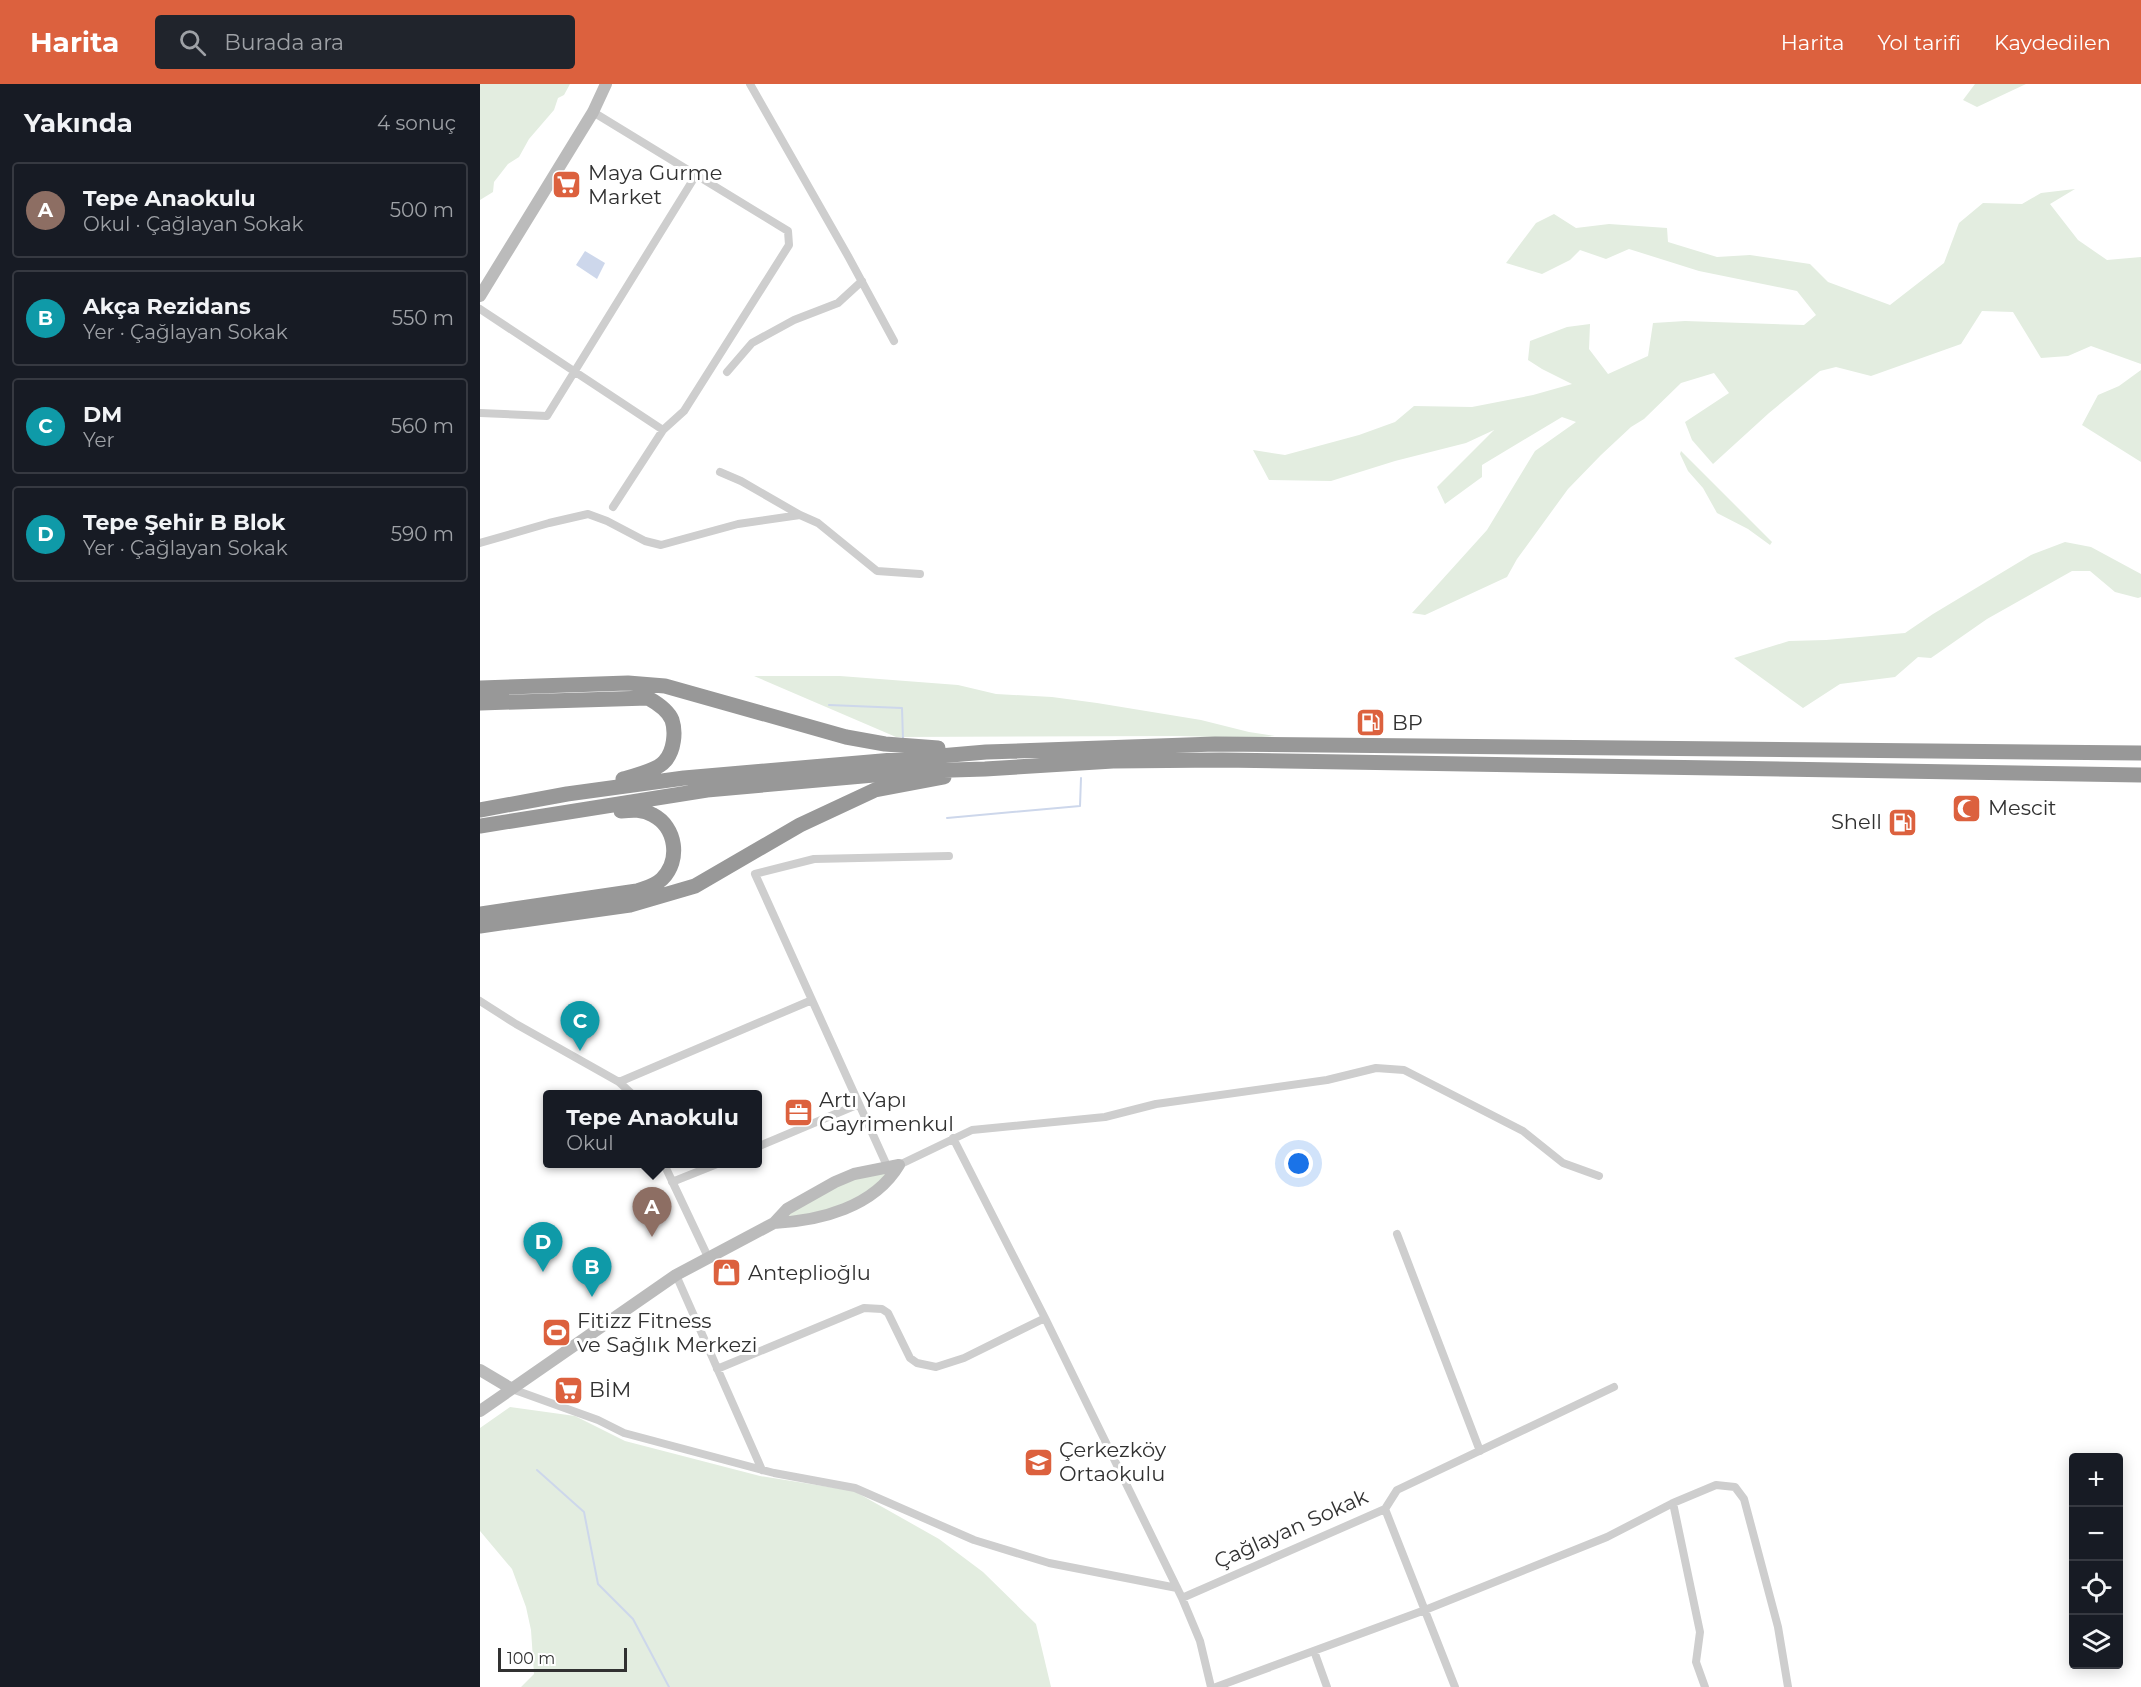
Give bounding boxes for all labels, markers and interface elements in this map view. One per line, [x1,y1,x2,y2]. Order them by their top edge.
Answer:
search box [155,15,575,69]
text: Harita [30,25,119,59]
icon: search [176,26,209,59]
text: Burada ara [224,29,344,56]
text: Harita [1781,30,1844,55]
text: Yol tarifi [1877,30,1961,55]
text: Kaydedilen [1994,30,2111,55]
text: Yakında [24,107,133,139]
text: 4 sonuç [377,111,456,135]
place label: Maya Gurme Market [588,160,722,209]
supermarket icon: Maya Gurme Market [551,169,583,201]
text: Tepe Anaokulu [83,185,256,212]
text: A [38,198,53,222]
text: 500 m [390,198,454,222]
text: Okul · Çağlayan Sokak [83,212,304,236]
text: Akça Rezidans [83,293,251,320]
text: B [38,306,53,330]
text: 550 m [392,306,454,330]
text: Yer · Çağlayan Sokak [83,320,288,344]
text: DM [83,401,122,428]
text: C [38,414,53,438]
text: 560 m [391,414,454,438]
text: Yer [83,428,115,452]
text: Tepe Şehir B Blok [83,509,285,536]
text: D [37,522,54,546]
text: 590 m [391,522,454,546]
text: Yer · Çağlayan Sokak [83,536,288,560]
fuel station icon: BP [1355,707,1387,739]
place label: BP [1392,710,1423,735]
mosque icon: Mescit [1951,792,1983,824]
place label: Mescit [1988,795,2057,820]
fuel station icon: Shell [1887,806,1919,838]
place label: Shell [1831,809,1882,834]
pin: C [560,1002,600,1051]
place label: Artı Yapı Gayrimenkul [819,1087,954,1136]
popup [543,1090,762,1168]
office icon: Artı Yapı Gayrimenkul [782,1096,814,1128]
text: Tepe Anaokulu [566,1104,739,1131]
text: Okul [566,1131,614,1155]
your location [1284,1149,1313,1178]
pin: A [632,1188,672,1237]
pin: D [524,1222,562,1272]
pin: B [572,1248,612,1297]
shop icon: Anteplioğlu [711,1257,743,1289]
place label: Anteplioğlu [748,1260,871,1285]
place label: Fitizz Fitness ve Sağlık Merkezi [577,1308,757,1357]
sports icon: Fitizz Fitness ve Sağlık Merkezi [540,1317,572,1349]
supermarket icon: BİM [552,1374,584,1406]
place label: BİM [589,1377,631,1402]
place label: Çerkezköy Ortaokulu [1059,1437,1167,1486]
school or university icon: Çerkezköy Ortaokulu [1022,1446,1054,1478]
map controls [2069,1453,2123,1669]
button: + [2069,1453,2123,1507]
street label: Çağlayan Sokak [1210,1483,1372,1574]
button: − [2069,1507,2123,1561]
button: locate [2069,1561,2123,1615]
button: layers [2069,1615,2123,1669]
scale bar [498,1645,627,1672]
text: 100 m [507,1649,555,1668]

